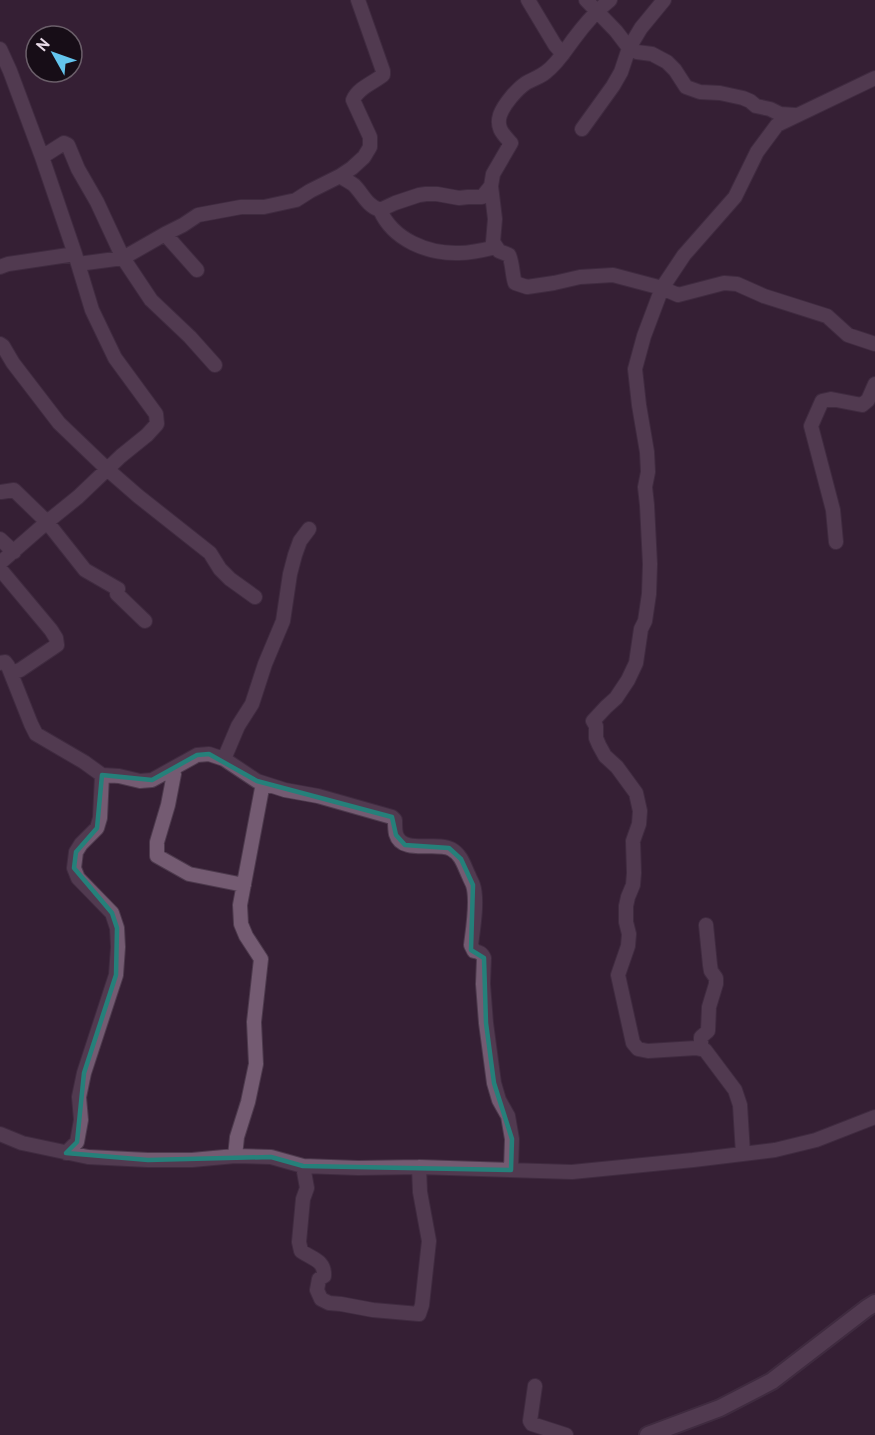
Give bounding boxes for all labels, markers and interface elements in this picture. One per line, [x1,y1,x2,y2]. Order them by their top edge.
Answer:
north arrow [24,24,84,84]
text: N [31,34,54,55]

